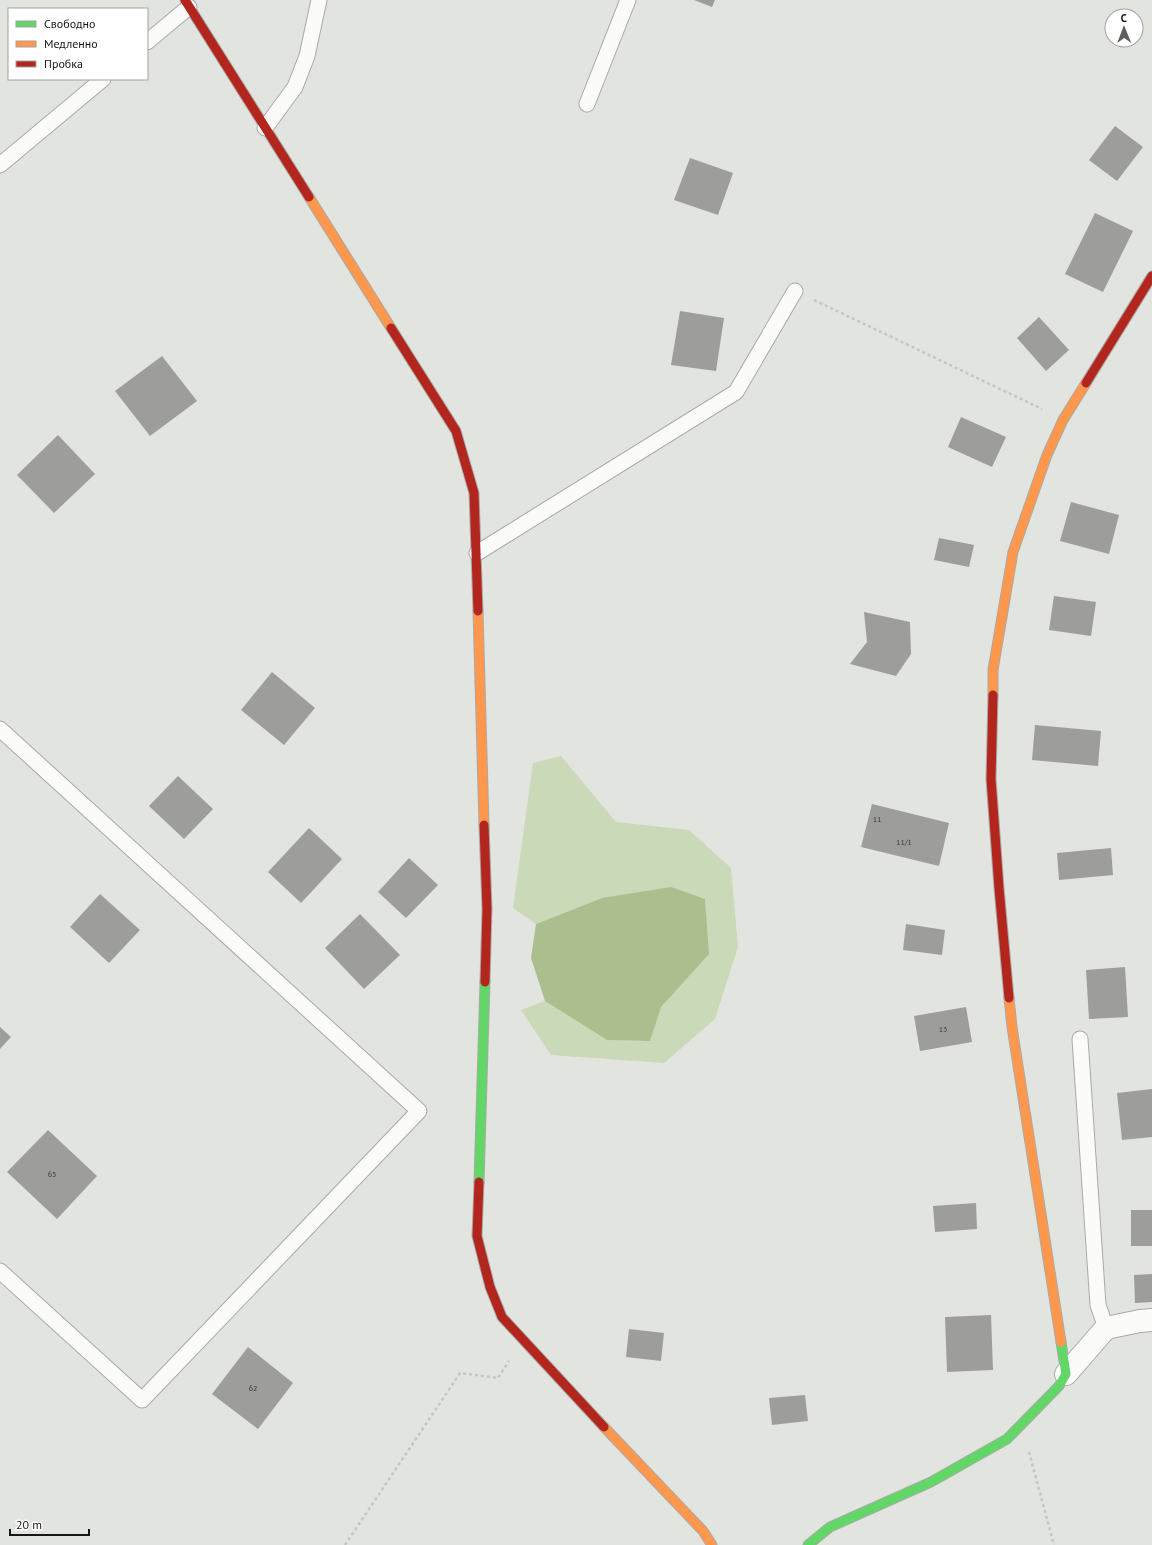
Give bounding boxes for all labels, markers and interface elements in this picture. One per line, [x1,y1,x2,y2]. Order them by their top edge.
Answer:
legend [8,8,148,80]
north arrow [1104,8,1144,48]
text: С [1121,11,1127,25]
text: Свободно [44,16,95,31]
text: Медленно [44,36,98,51]
text: Пробка [44,56,83,71]
house number: 11 [873,814,881,824]
house number: 11/1 [896,837,912,847]
house number: 13 [939,1024,947,1034]
house number: 65 [48,1169,56,1179]
house number: 62 [249,1383,257,1393]
scale bar [10,1511,89,1537]
text: 20 m [16,1517,42,1532]

